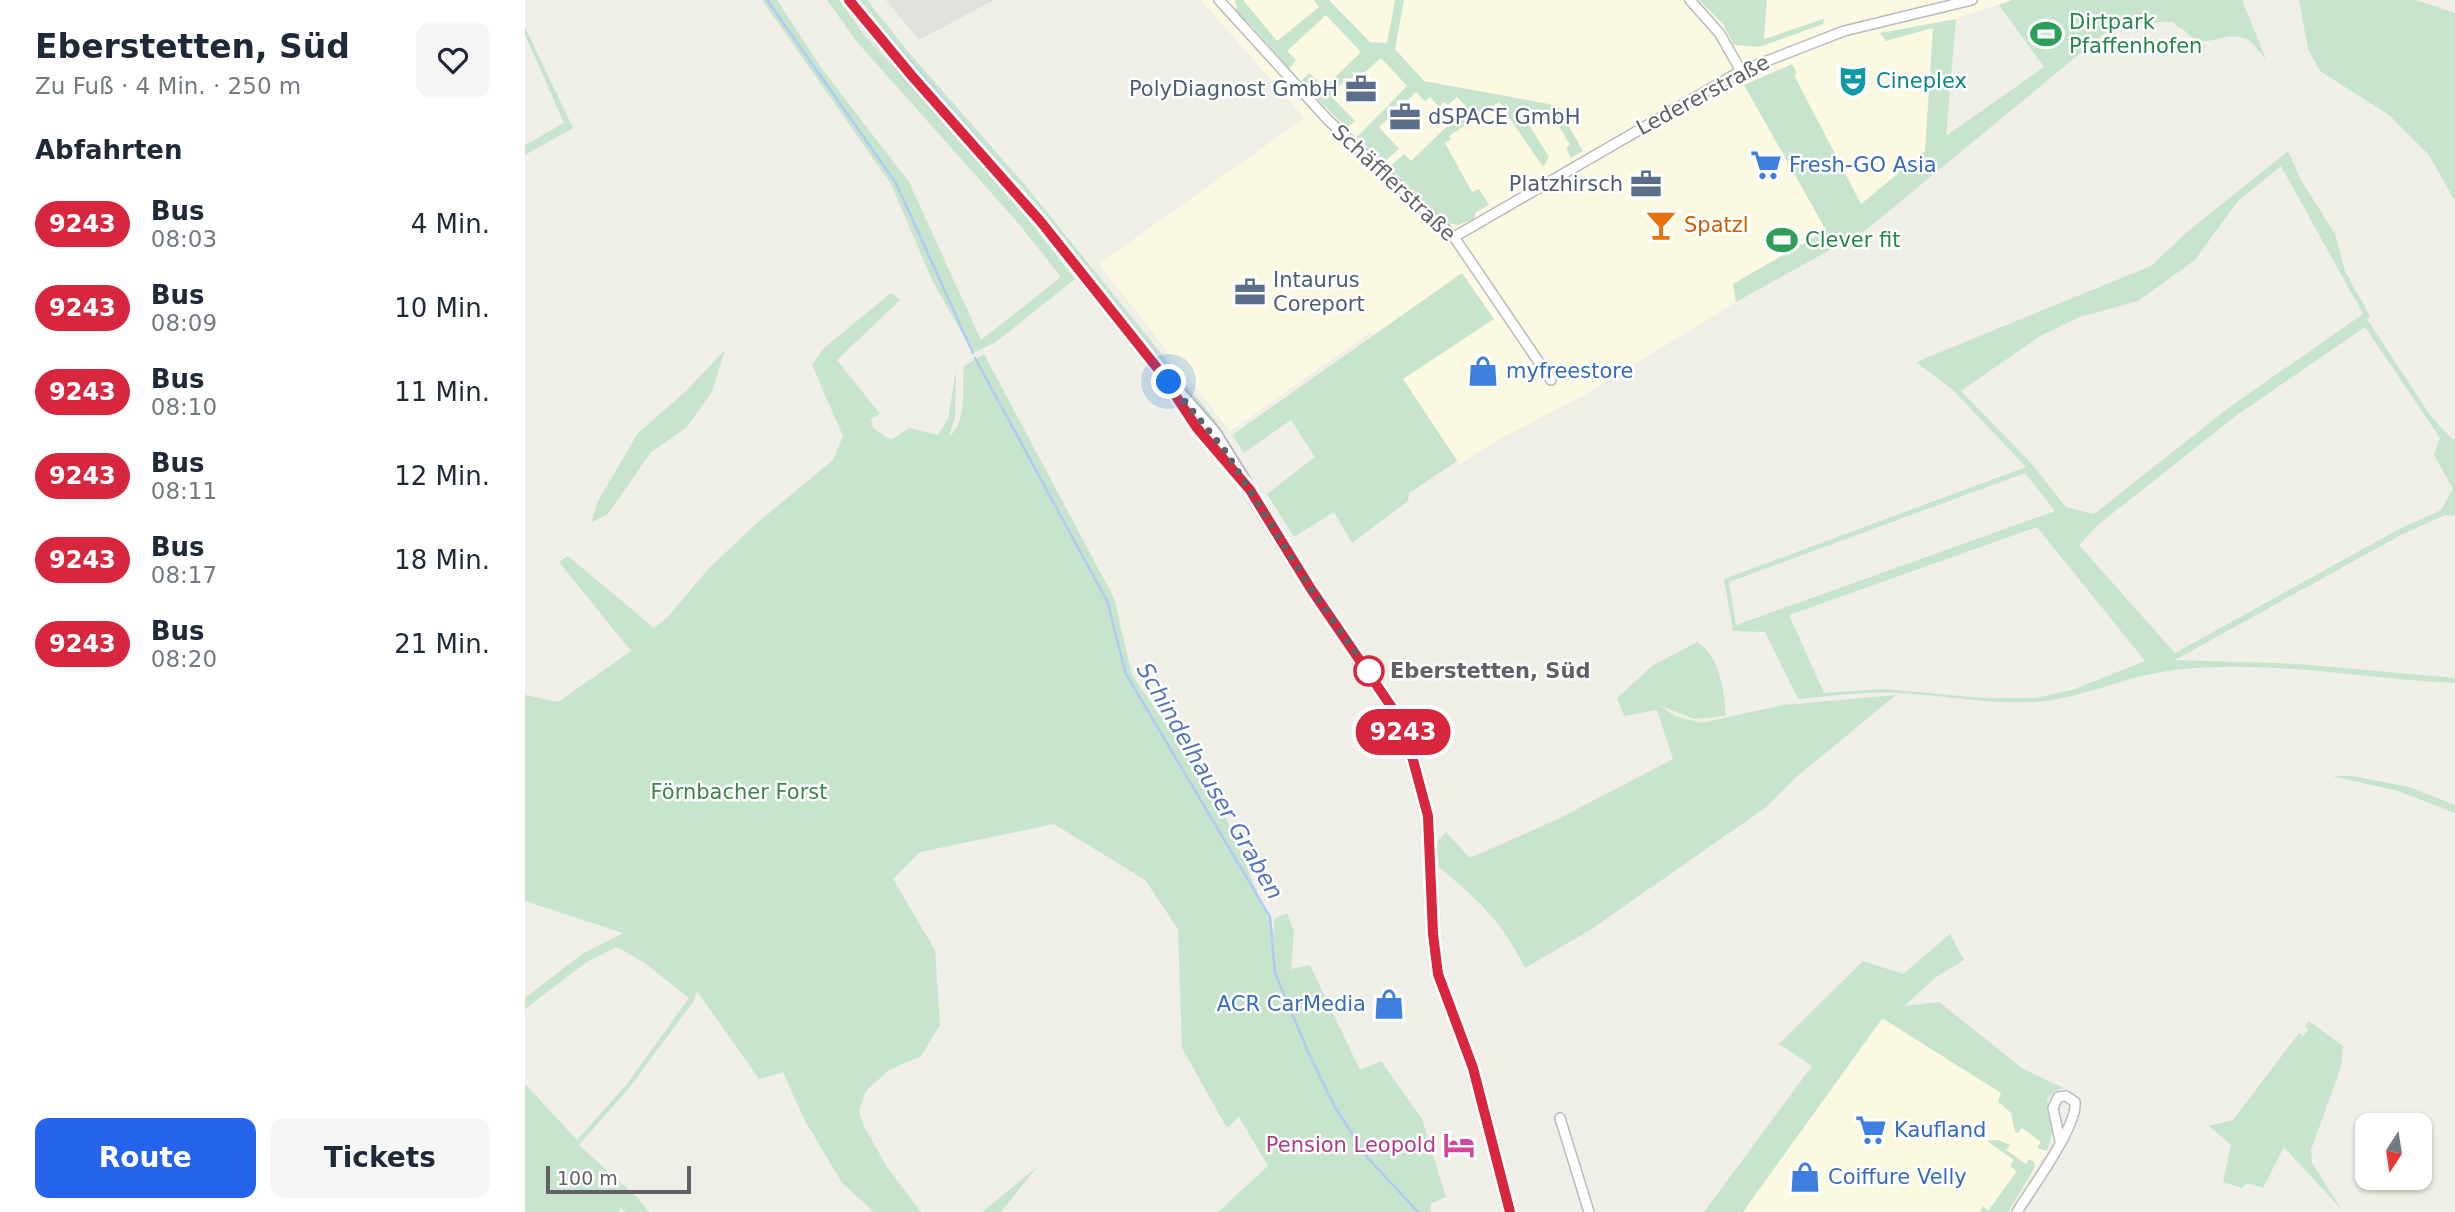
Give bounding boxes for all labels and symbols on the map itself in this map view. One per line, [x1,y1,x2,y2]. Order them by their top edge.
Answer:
place label: Dirtpark Pfaffenhofen [2069,10,2202,58]
sports icon: Dirtpark Pfaffenhofen [2029,17,2063,51]
street label: Ledererstraße [1632,50,1774,140]
theatre icon: Cineplex [1836,64,1870,98]
place label: Cineplex [1876,69,1967,93]
office icon: PolyDiagnost GmbH [1344,72,1378,106]
place label: PolyDiagnost GmbH [1129,77,1338,101]
office icon: dSPACE GmbH [1388,100,1422,134]
place label: dSPACE GmbH [1428,105,1580,129]
street label: Schäfflerstraße [1327,120,1461,246]
supermarket icon: Fresh-GO Asia [1749,148,1783,182]
place label: Fresh-GO Asia [1789,153,1937,177]
office icon: Platzhirsch [1629,167,1663,201]
place label: Platzhirsch [1509,172,1623,196]
bar icon: Spatzl [1644,208,1678,242]
place label: Spatzl [1684,213,1749,237]
sports icon: Clever fit [1765,223,1799,257]
place label: Clever fit [1805,228,1901,252]
place label: Intaurus Coreport [1273,268,1365,316]
office icon: Intaurus Coreport [1233,275,1267,309]
shop icon: myfreestore [1466,354,1500,388]
place label: myfreestore [1506,359,1633,383]
your location [1151,364,1186,399]
marker: Eberstetten, Süd [1354,656,1384,686]
water label: Schindelhauser Graben [1132,658,1288,904]
place label: Eberstetten, Süd [1390,659,1590,683]
line badge: 9243 [1354,709,1452,755]
park label: Förnbacher Forst [650,780,828,804]
shop icon: ACR CarMedia [1372,987,1406,1021]
place label: ACR CarMedia [1217,992,1366,1016]
supermarket icon: Kaufland [1854,1113,1888,1147]
north arrow [2355,1113,2433,1190]
place label: Kaufland [1894,1118,1986,1142]
hotel icon: Pension Leopold [1442,1128,1476,1162]
place label: Pension Leopold [1266,1133,1436,1157]
shop icon: Coiffure Velly [1788,1160,1822,1194]
scale bar [546,1163,691,1195]
place label: Coiffure Velly [1828,1165,1967,1189]

